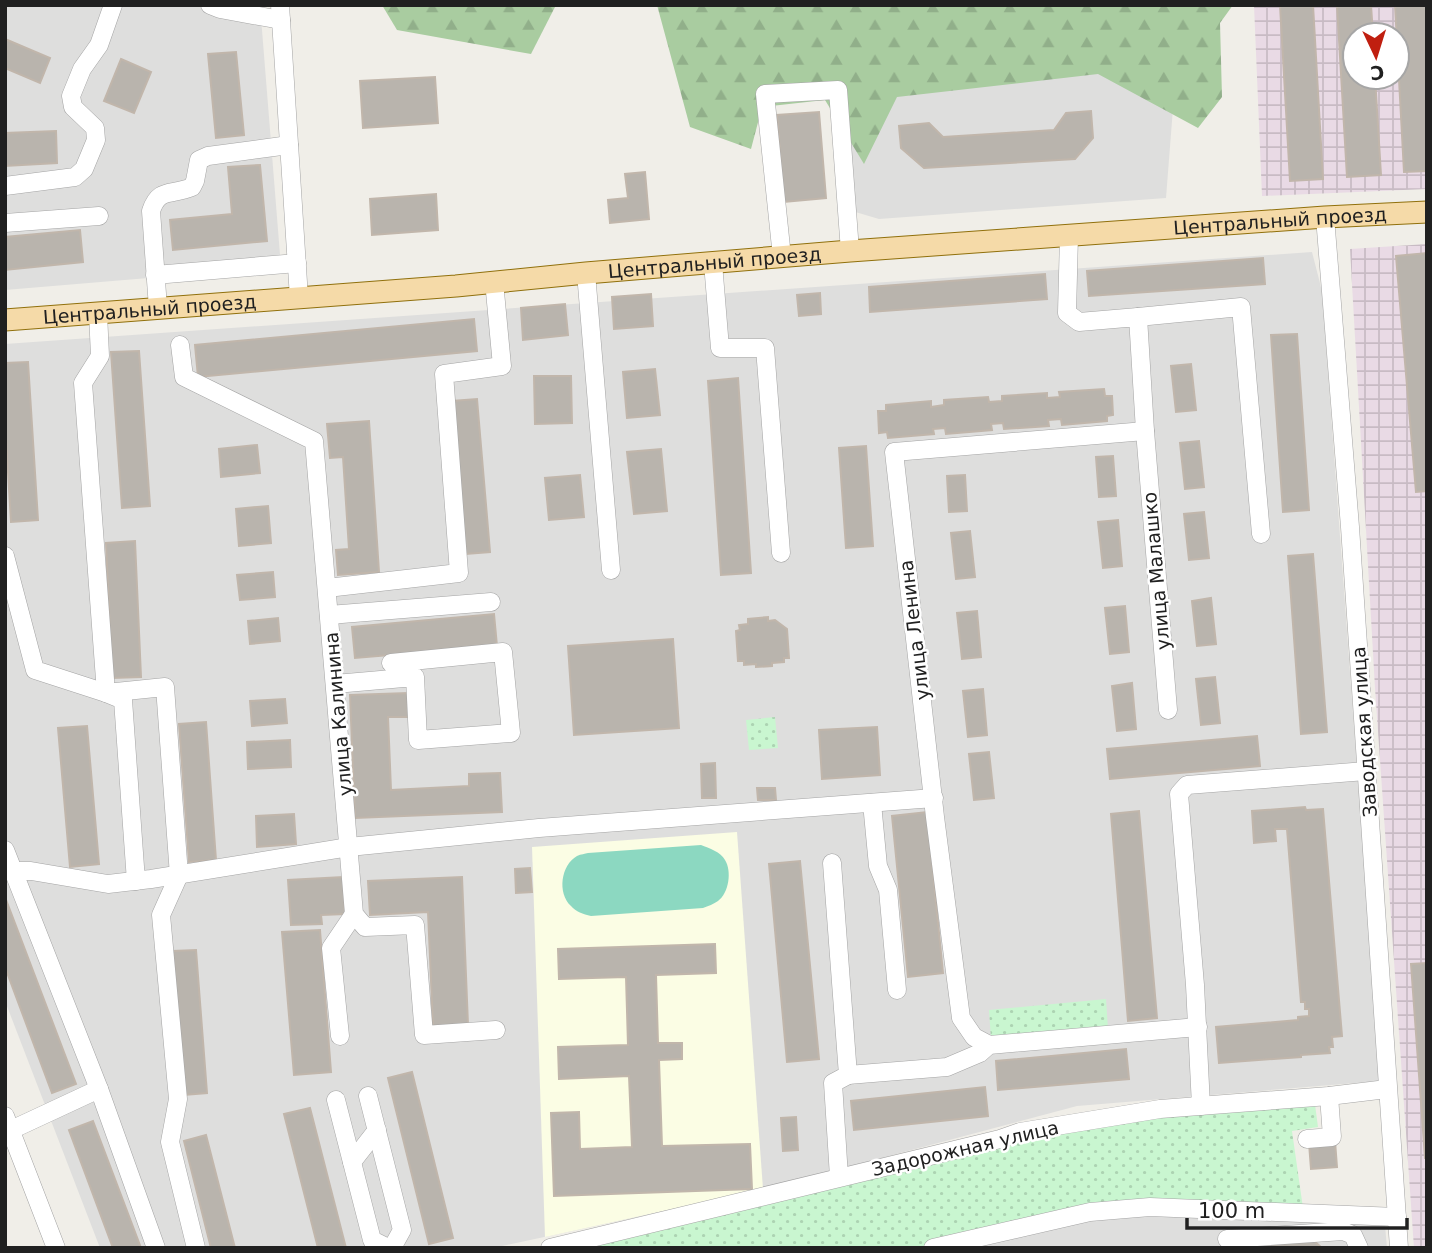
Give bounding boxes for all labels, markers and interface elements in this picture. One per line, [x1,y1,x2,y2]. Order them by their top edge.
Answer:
north arrow [1341,21,1411,91]
text: С [1369,61,1385,84]
street label: Центральный проезд [1173,203,1387,239]
street label: Центральный проезд [607,242,822,282]
street label: Центральный проезд [42,290,257,328]
street label: улица Малашко [1138,491,1174,651]
street label: улица Ленина [894,559,934,701]
street label: улица Калинина [320,631,356,797]
street label: Заводская улица [1347,646,1381,818]
street label: Задорожная улица [869,1116,1061,1180]
scale bar [1187,1186,1408,1230]
text: 100 m [1198,1199,1265,1223]

